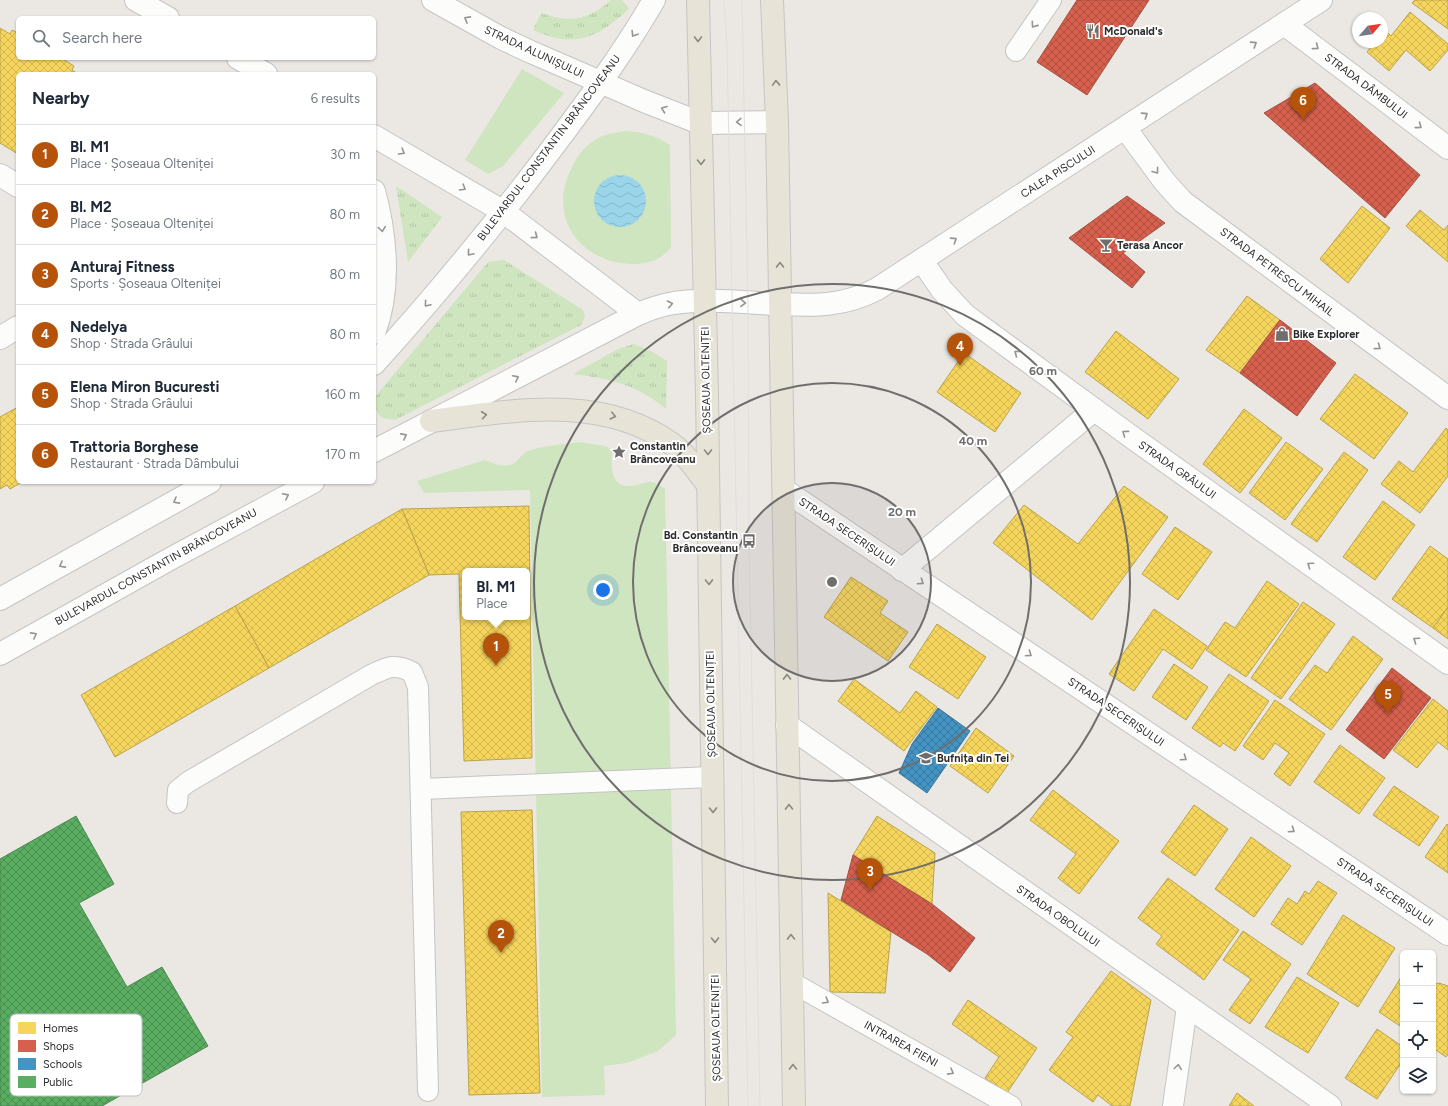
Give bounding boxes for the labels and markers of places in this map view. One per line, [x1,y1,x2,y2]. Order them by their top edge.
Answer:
restaurant icon: McDonald's [1085,23,1101,39]
place label: McDonald's [1104,25,1163,38]
pin: 6 [1290,87,1316,120]
bar icon: Terasa Ancor [1098,237,1114,253]
place label: Terasa Ancor [1117,239,1184,252]
shop icon: Bike Explorer [1274,326,1290,342]
place label: Bike Explorer [1293,328,1360,341]
pin: 4 [947,333,973,366]
place label: Constantin Brâncoveanu [630,440,696,466]
place icon: Constantin Brâncoveanu [611,444,627,460]
place label: Bd. Constantin Brâncoveanu [664,529,738,555]
bus stop icon: Bd. Constantin Brâncoveanu [741,533,757,549]
centre of rings [825,575,839,589]
pin: 1 [483,633,509,666]
pin: 5 [1375,681,1401,714]
school or university icon: Bufnița din Tei [918,750,934,766]
place label: Bufnița din Tei [937,752,1009,765]
pin: 3 [857,858,883,891]
pin: 2 [488,920,514,953]

